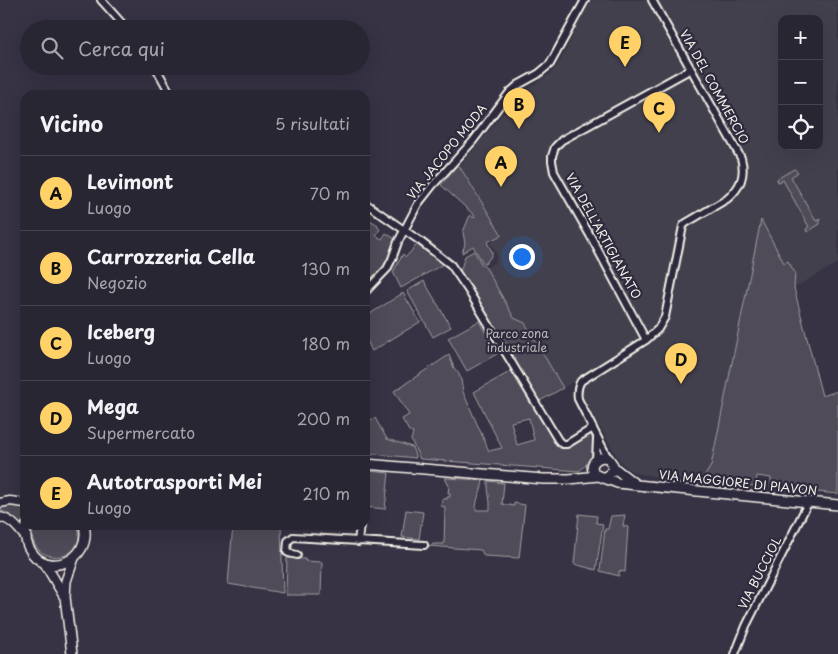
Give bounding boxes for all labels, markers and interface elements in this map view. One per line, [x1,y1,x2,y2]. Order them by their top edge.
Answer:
map controls [778,15,823,150]
button: + [778,15,823,60]
search box [20,20,370,75]
pin: E [609,26,641,67]
street label: VIA DEL COMMERCIO [676,26,754,147]
icon: search [38,34,66,62]
text: Cerca qui [78,34,165,62]
button: − [778,60,823,105]
pin: B [503,88,535,129]
pin: C [643,92,675,133]
street label: VIA JACOPO MODA [402,100,491,203]
button: locate [778,105,823,150]
text: Vicino [40,107,103,139]
text: 5 risultati [275,111,350,135]
pin: A [485,146,517,187]
text: Levimont [87,167,173,195]
street label: VIA DELL'ARTIGIANATO [562,169,646,302]
text: A [50,181,62,205]
text: 70 m [310,181,350,205]
text: Luogo [87,195,131,219]
text: Carrozzeria Cella [87,242,255,270]
your location [509,244,535,270]
text: B [51,256,61,280]
text: 130 m [302,256,350,280]
text: Negozio [87,270,147,294]
text: Iceberg [87,317,155,345]
park label: Parco zona industriale [485,324,549,356]
text: C [50,331,62,355]
text: 180 m [302,331,350,355]
pin: D [665,343,697,384]
text: Luogo [87,345,131,369]
text: Mega [87,392,139,420]
text: D [50,406,62,430]
text: 200 m [297,406,350,430]
text: Supermercato [87,420,195,444]
street label: VIA MAGGIORE DI PIAVON [658,465,818,499]
text: Autotrasporti Mei [87,467,262,495]
text: E [51,481,61,505]
text: 210 m [302,481,350,505]
text: Luogo [87,495,131,519]
street label: VIA BUCCIOL [733,533,785,612]

